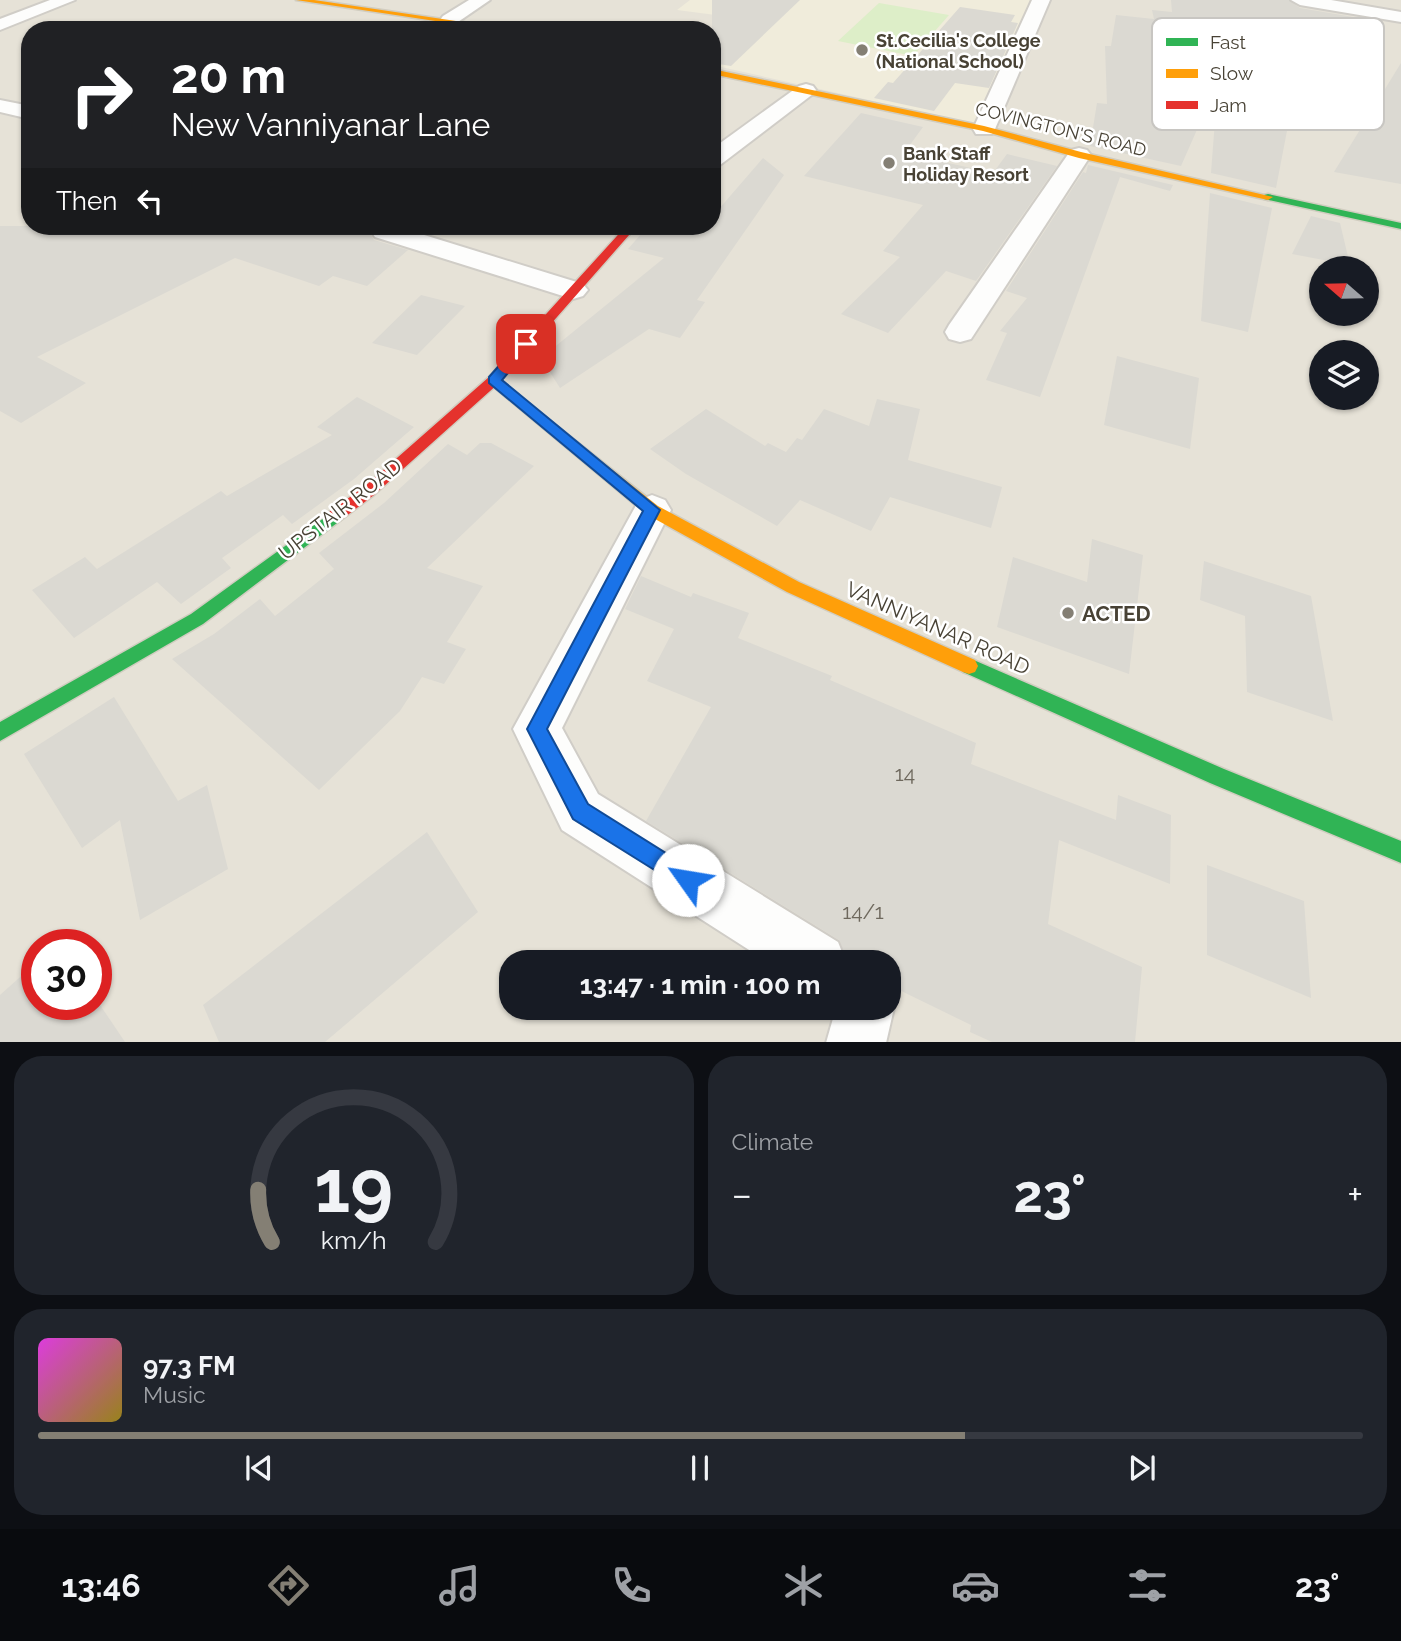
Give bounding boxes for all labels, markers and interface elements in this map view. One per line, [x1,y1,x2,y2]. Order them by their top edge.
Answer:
legend [1152,18,1384,130]
place label: St.Cecilia's College (National School) [876,30,1041,72]
text: Fast [1210,31,1246,53]
marker: St.Cecilia's College (National School) [854,42,870,58]
text: 20 m [171,47,286,104]
icon: right [56,49,147,140]
text: Slow [1210,62,1254,84]
text: Jam [1210,94,1247,116]
street label: COVINGTON'S ROAD [973,98,1149,160]
text: New Vanniyanar Lane [171,106,490,143]
place label: Bank Staff Holiday Resort [903,143,1029,185]
marker: Bank Staff Holiday Resort [881,155,897,171]
icon: left [131,182,169,220]
text: Then [56,186,117,216]
north arrow [1309,256,1379,326]
map controls [1309,256,1379,410]
pin [496,314,556,374]
icon: arrive [507,325,545,363]
button: layers [1309,340,1379,410]
street label: UPSTAIR ROAD [273,453,407,565]
street label: VANNIYANAR ROAD [842,576,1034,680]
place label: ACTED [1082,601,1151,626]
marker: ACTED [1060,605,1076,621]
house number: 14 [895,761,915,786]
position arrow [651,843,725,917]
house number: 14/1 [842,899,884,924]
speed limit sign: 30 [21,929,112,1020]
text: 13:47 · 1 min · 100 m [580,970,820,1000]
text: Climate [732,1128,813,1155]
text: 19 [314,1144,393,1229]
text: 23° [1013,1163,1086,1224]
text: − [732,1172,752,1217]
text: + [1347,1172,1363,1217]
text: km/h [321,1224,387,1254]
text: 97.3 FM [143,1351,235,1381]
text: Music [143,1381,206,1408]
icon: previous [240,1449,278,1487]
icon: pause [681,1449,719,1487]
icon: next [1123,1449,1161,1487]
icon: directions [264,1561,313,1610]
icon: music [435,1561,484,1610]
icon: phone [607,1561,656,1610]
icon: climate [779,1561,828,1610]
icon: car [951,1561,1000,1610]
icon: filters [1123,1561,1172,1610]
text: 13:46 [61,1567,141,1604]
text: 23° [1295,1567,1339,1604]

